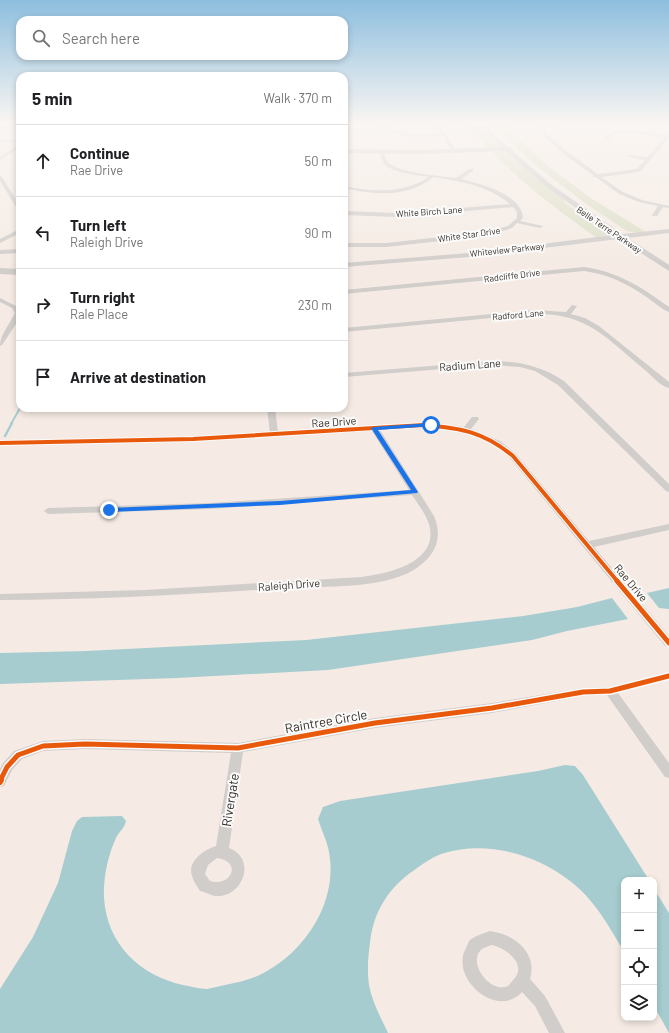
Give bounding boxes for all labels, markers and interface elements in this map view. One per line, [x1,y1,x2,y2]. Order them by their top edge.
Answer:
search box [16,16,348,60]
icon: search [30,27,52,49]
text: Search here [62,29,140,47]
text: 5 min [32,88,72,108]
text: Walk · 370 m [264,90,332,106]
text: Continue [70,144,130,162]
icon: ahead [32,150,54,172]
text: 50 m [305,153,332,169]
text: Rae Drive [70,162,123,178]
street label: White Birch Lane [395,204,463,219]
street label: Belle Terre Parkway [575,204,644,255]
text: Turn left [70,216,126,234]
icon: left [32,222,54,244]
text: 90 m [305,225,332,241]
street label: White Star Drive [437,225,501,244]
text: Raleigh Drive [70,234,143,250]
street label: Whiteview Parkway [469,240,545,259]
street label: Radcliffe Drive [483,267,541,284]
text: Turn right [70,288,135,306]
icon: right [32,294,54,316]
text: 230 m [298,297,332,313]
text: Rale Place [70,306,128,322]
street label: Radford Lane [492,307,545,322]
street label: Radium Lane [439,356,501,373]
icon: arrive [32,366,54,388]
text: Arrive at destination [70,368,206,386]
street label: Rae Drive [311,413,357,430]
route start [422,416,440,434]
route end [100,501,118,519]
street label: Rae Drive [612,561,651,604]
street label: Raleigh Drive [258,576,321,593]
street label: Raintree Circle [284,706,368,736]
street label: Rivergate [218,772,242,828]
map controls [621,877,657,1021]
button: + [621,877,657,913]
button: − [621,913,657,949]
button: locate [621,949,657,985]
button: layers [621,985,657,1021]

